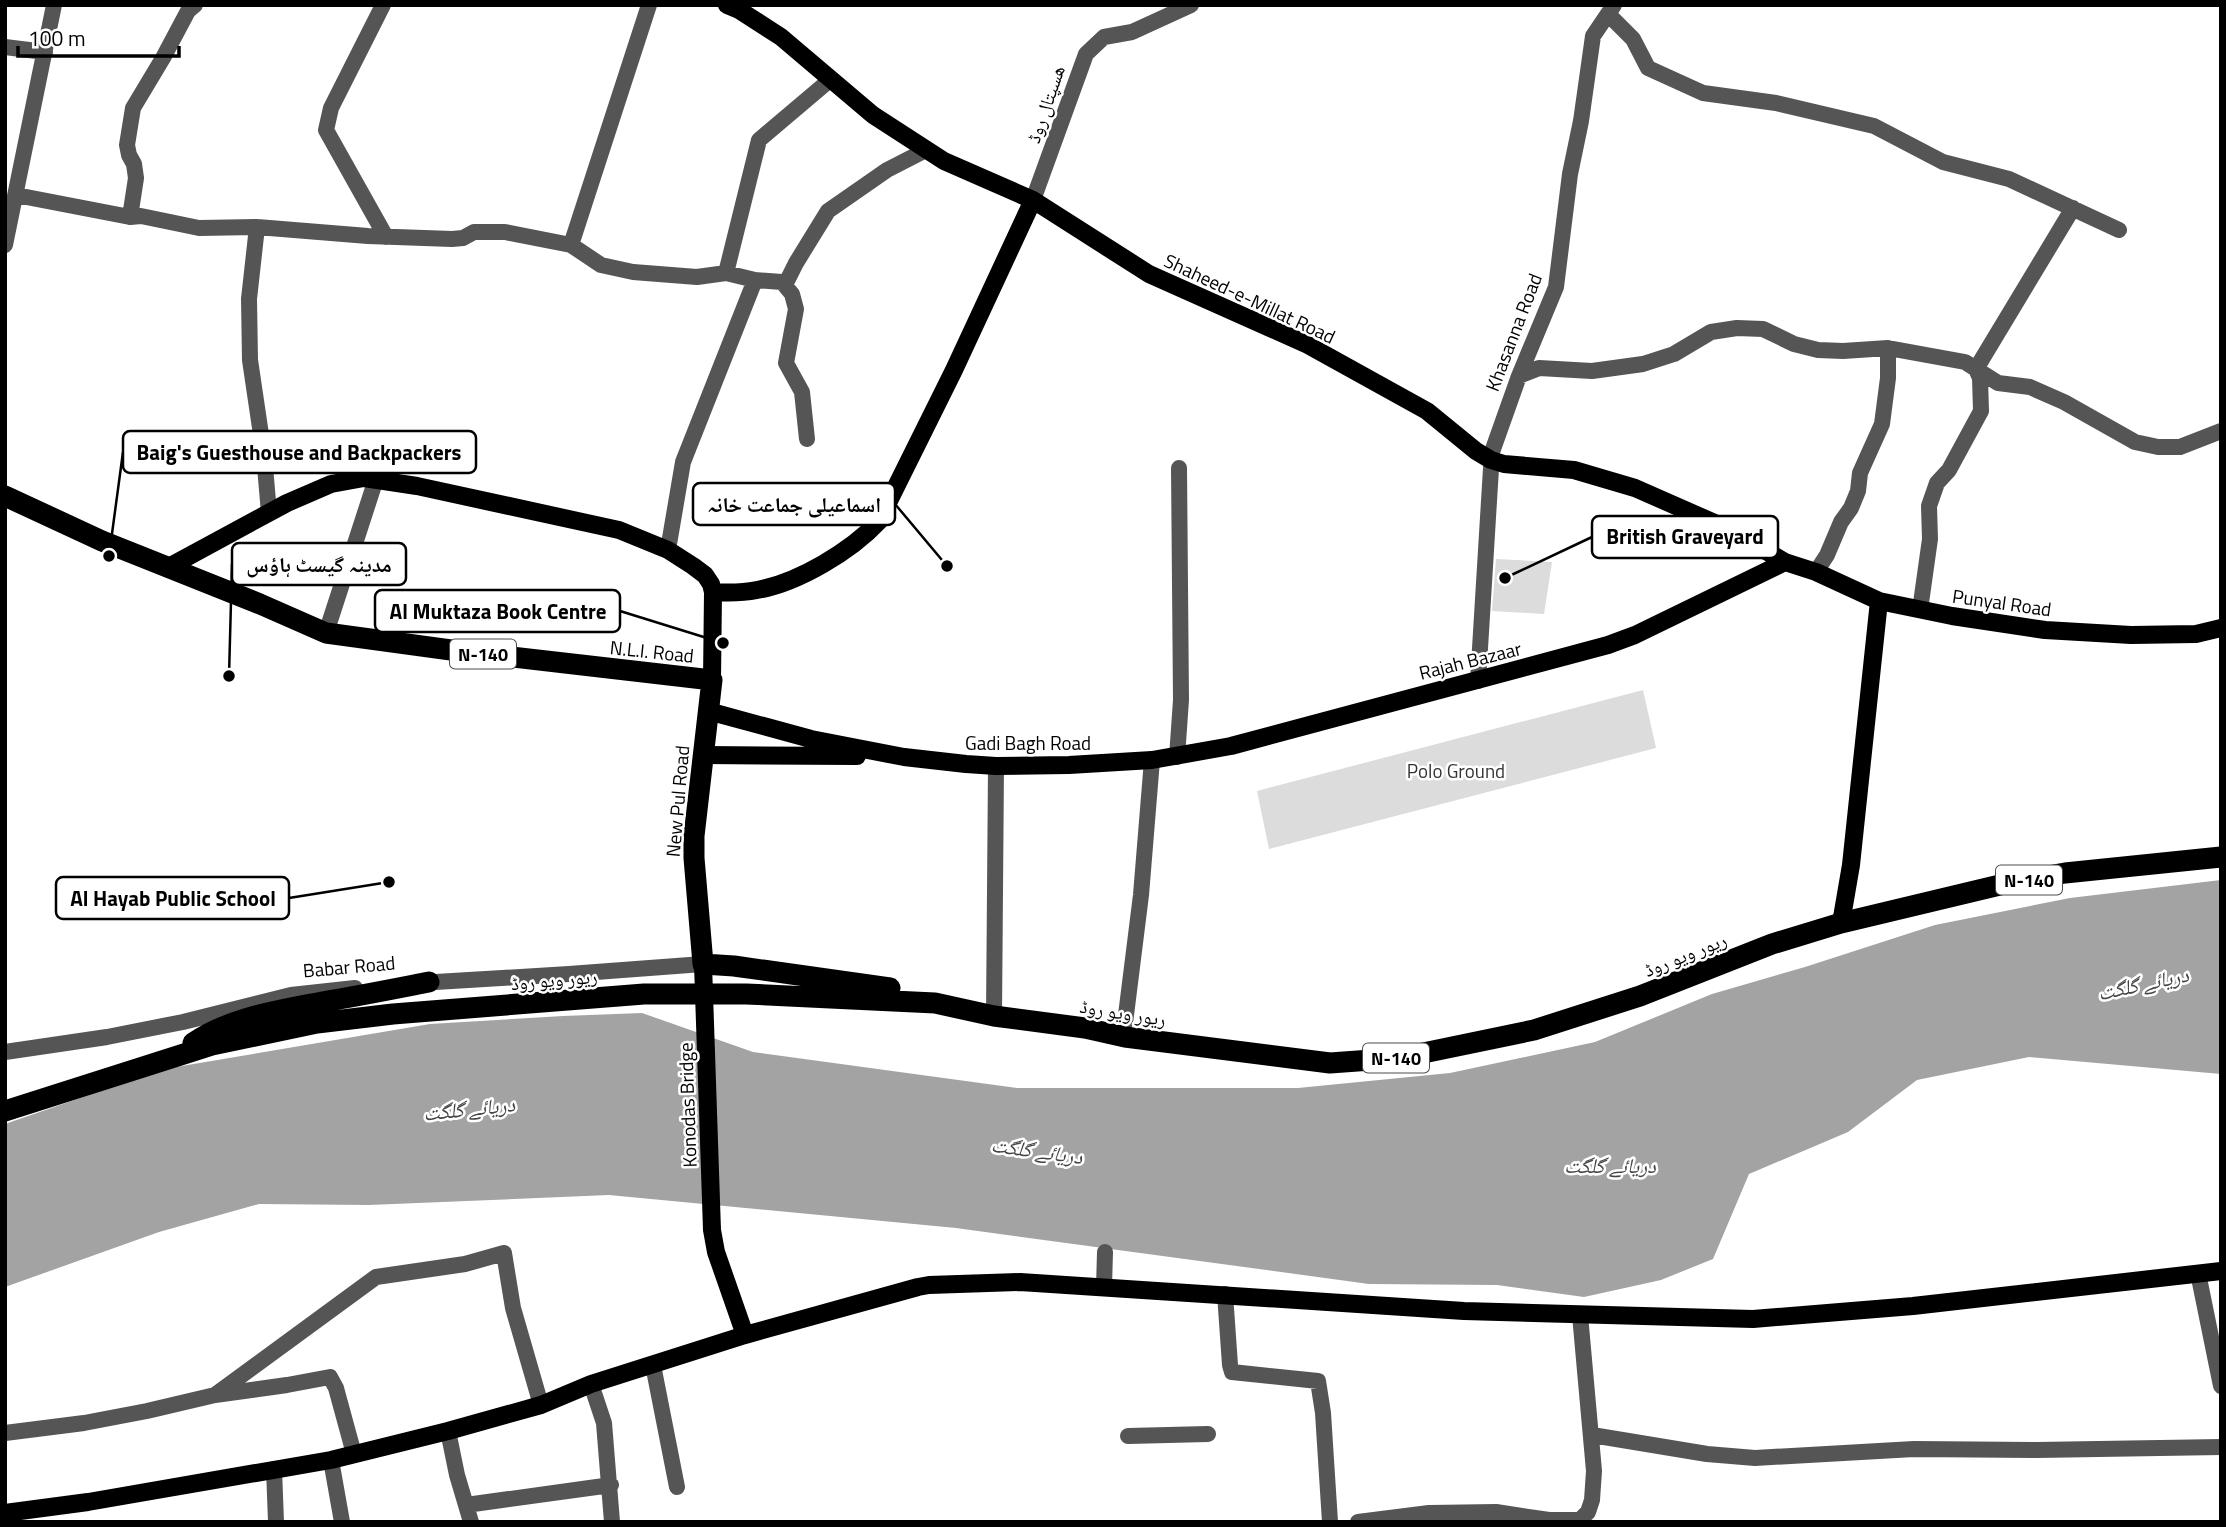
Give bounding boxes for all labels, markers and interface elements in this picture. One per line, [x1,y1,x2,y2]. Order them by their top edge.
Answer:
scale bar [18,14,178,58]
text: 100 m [28,22,85,54]
street label: ھسپتال روڈ [1018,61,1072,147]
street label: Shaheed-e-Millat Road [1160,246,1340,350]
street label: Khasanna Road [1477,269,1549,395]
callout: Baig's Guesthouse and Backpackers [123,431,476,473]
text: Baig's Guesthouse and Backpackers [137,436,462,468]
callout: اسماعیلی جماعت خانہ [693,483,895,525]
text: اسماعیلی جماعت خانہ [707,488,881,520]
callout: British Graveyard [1592,516,1778,558]
text: British Graveyard [1606,520,1764,552]
callout: مدینہ گیسٹ ہاؤس [232,543,406,585]
text: مدینہ گیسٹ ہاؤس [246,548,392,580]
street label: Punyal Road [1951,581,2053,623]
callout: Al Muktaza Book Centre [375,590,620,632]
text: Al Muktaza Book Centre [390,595,606,627]
street label: N.L.I. Road [609,632,695,670]
street label: Rajah Bazaar [1416,633,1525,687]
road number: N-140 [450,640,516,668]
street label: Gadi Bagh Road [965,728,1091,757]
street label: New Pul Road [658,744,696,858]
park label: Polo Ground [1407,756,1505,785]
road number: N-140 [1996,866,2062,894]
callout: Al Hayab Public School [56,877,289,919]
text: Al Hayab Public School [70,882,276,914]
street label: ریور ویو روڈ [1639,924,1731,984]
street label: Babar Road [302,948,396,984]
water label: دریائے گلگت [2095,958,2192,1008]
street label: ریور ویو روڈ [509,961,599,997]
street label: ریور ویو روڈ [1078,991,1168,1033]
street label: Konodas Bridge [670,1042,704,1168]
road number: N-140 [1363,1044,1429,1072]
water label: دریائے گلگت [422,1087,517,1129]
water label: دریائے گلگت [989,1128,1085,1172]
water label: دریائے گلگت [1564,1149,1656,1181]

